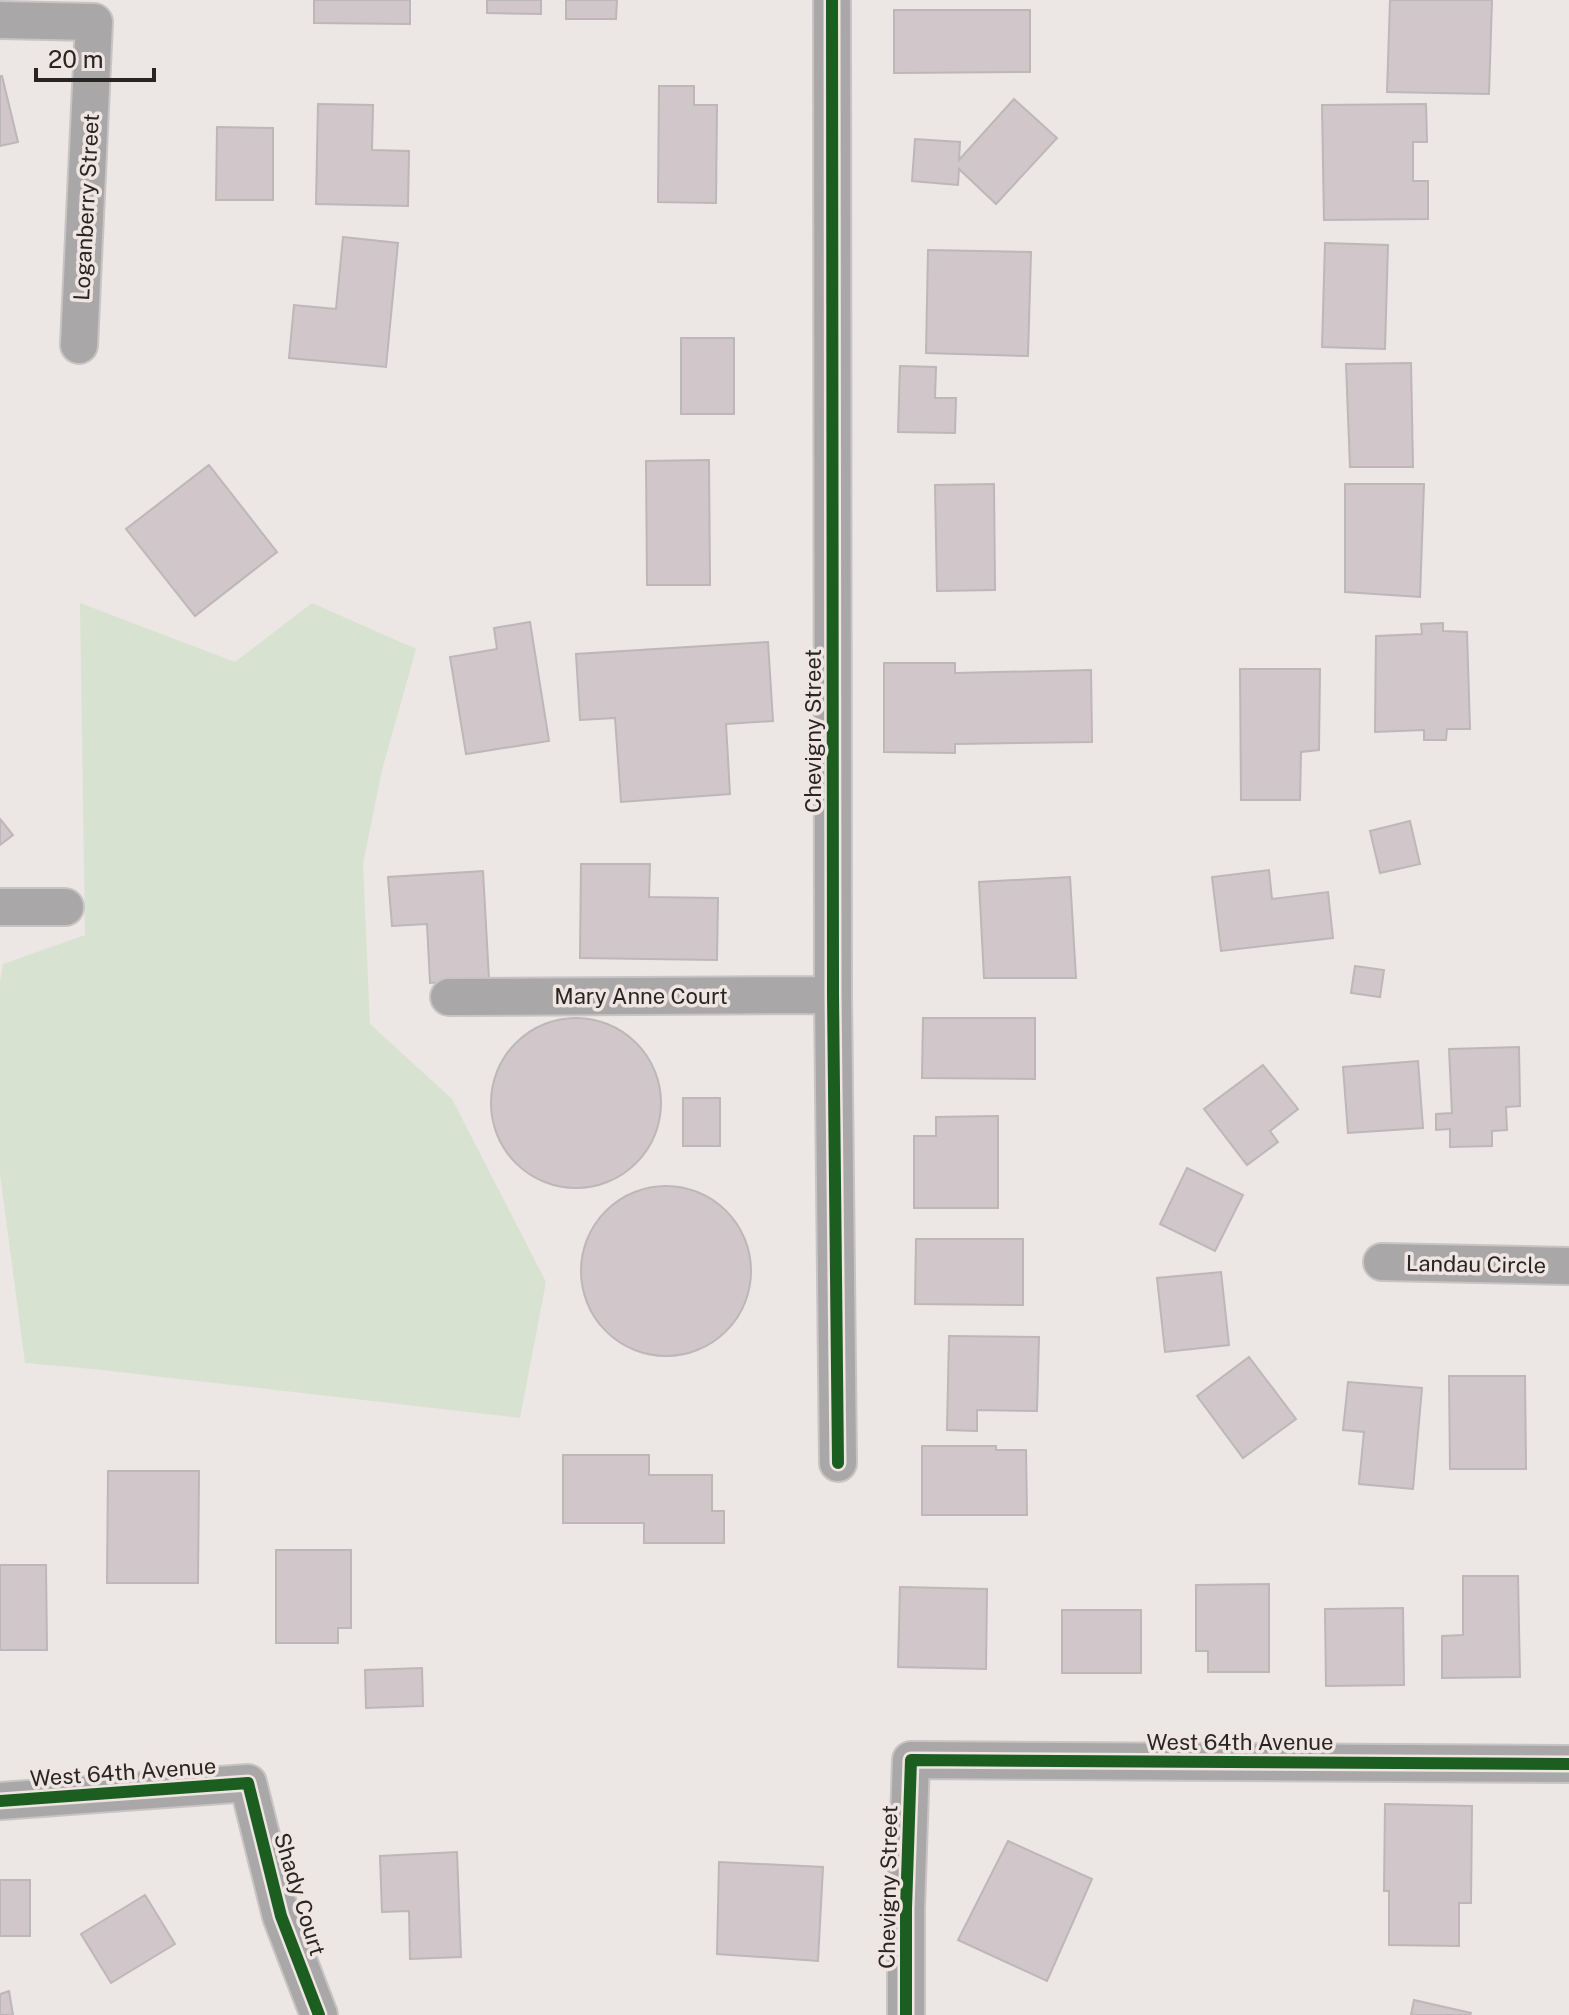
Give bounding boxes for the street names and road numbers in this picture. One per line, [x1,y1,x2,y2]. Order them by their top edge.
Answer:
street label: Loganberry Street [68,113,104,301]
street label: Chevigny Street [800,649,826,813]
street label: Mary Anne Court [554,983,728,1009]
street label: Landau Circle [1406,1250,1546,1278]
street label: West 64th Avenue [1147,1729,1333,1755]
street label: West 64th Avenue [29,1753,217,1791]
street label: Chevigny Street [874,1805,902,1969]
street label: Shady Court [269,1829,331,1959]

